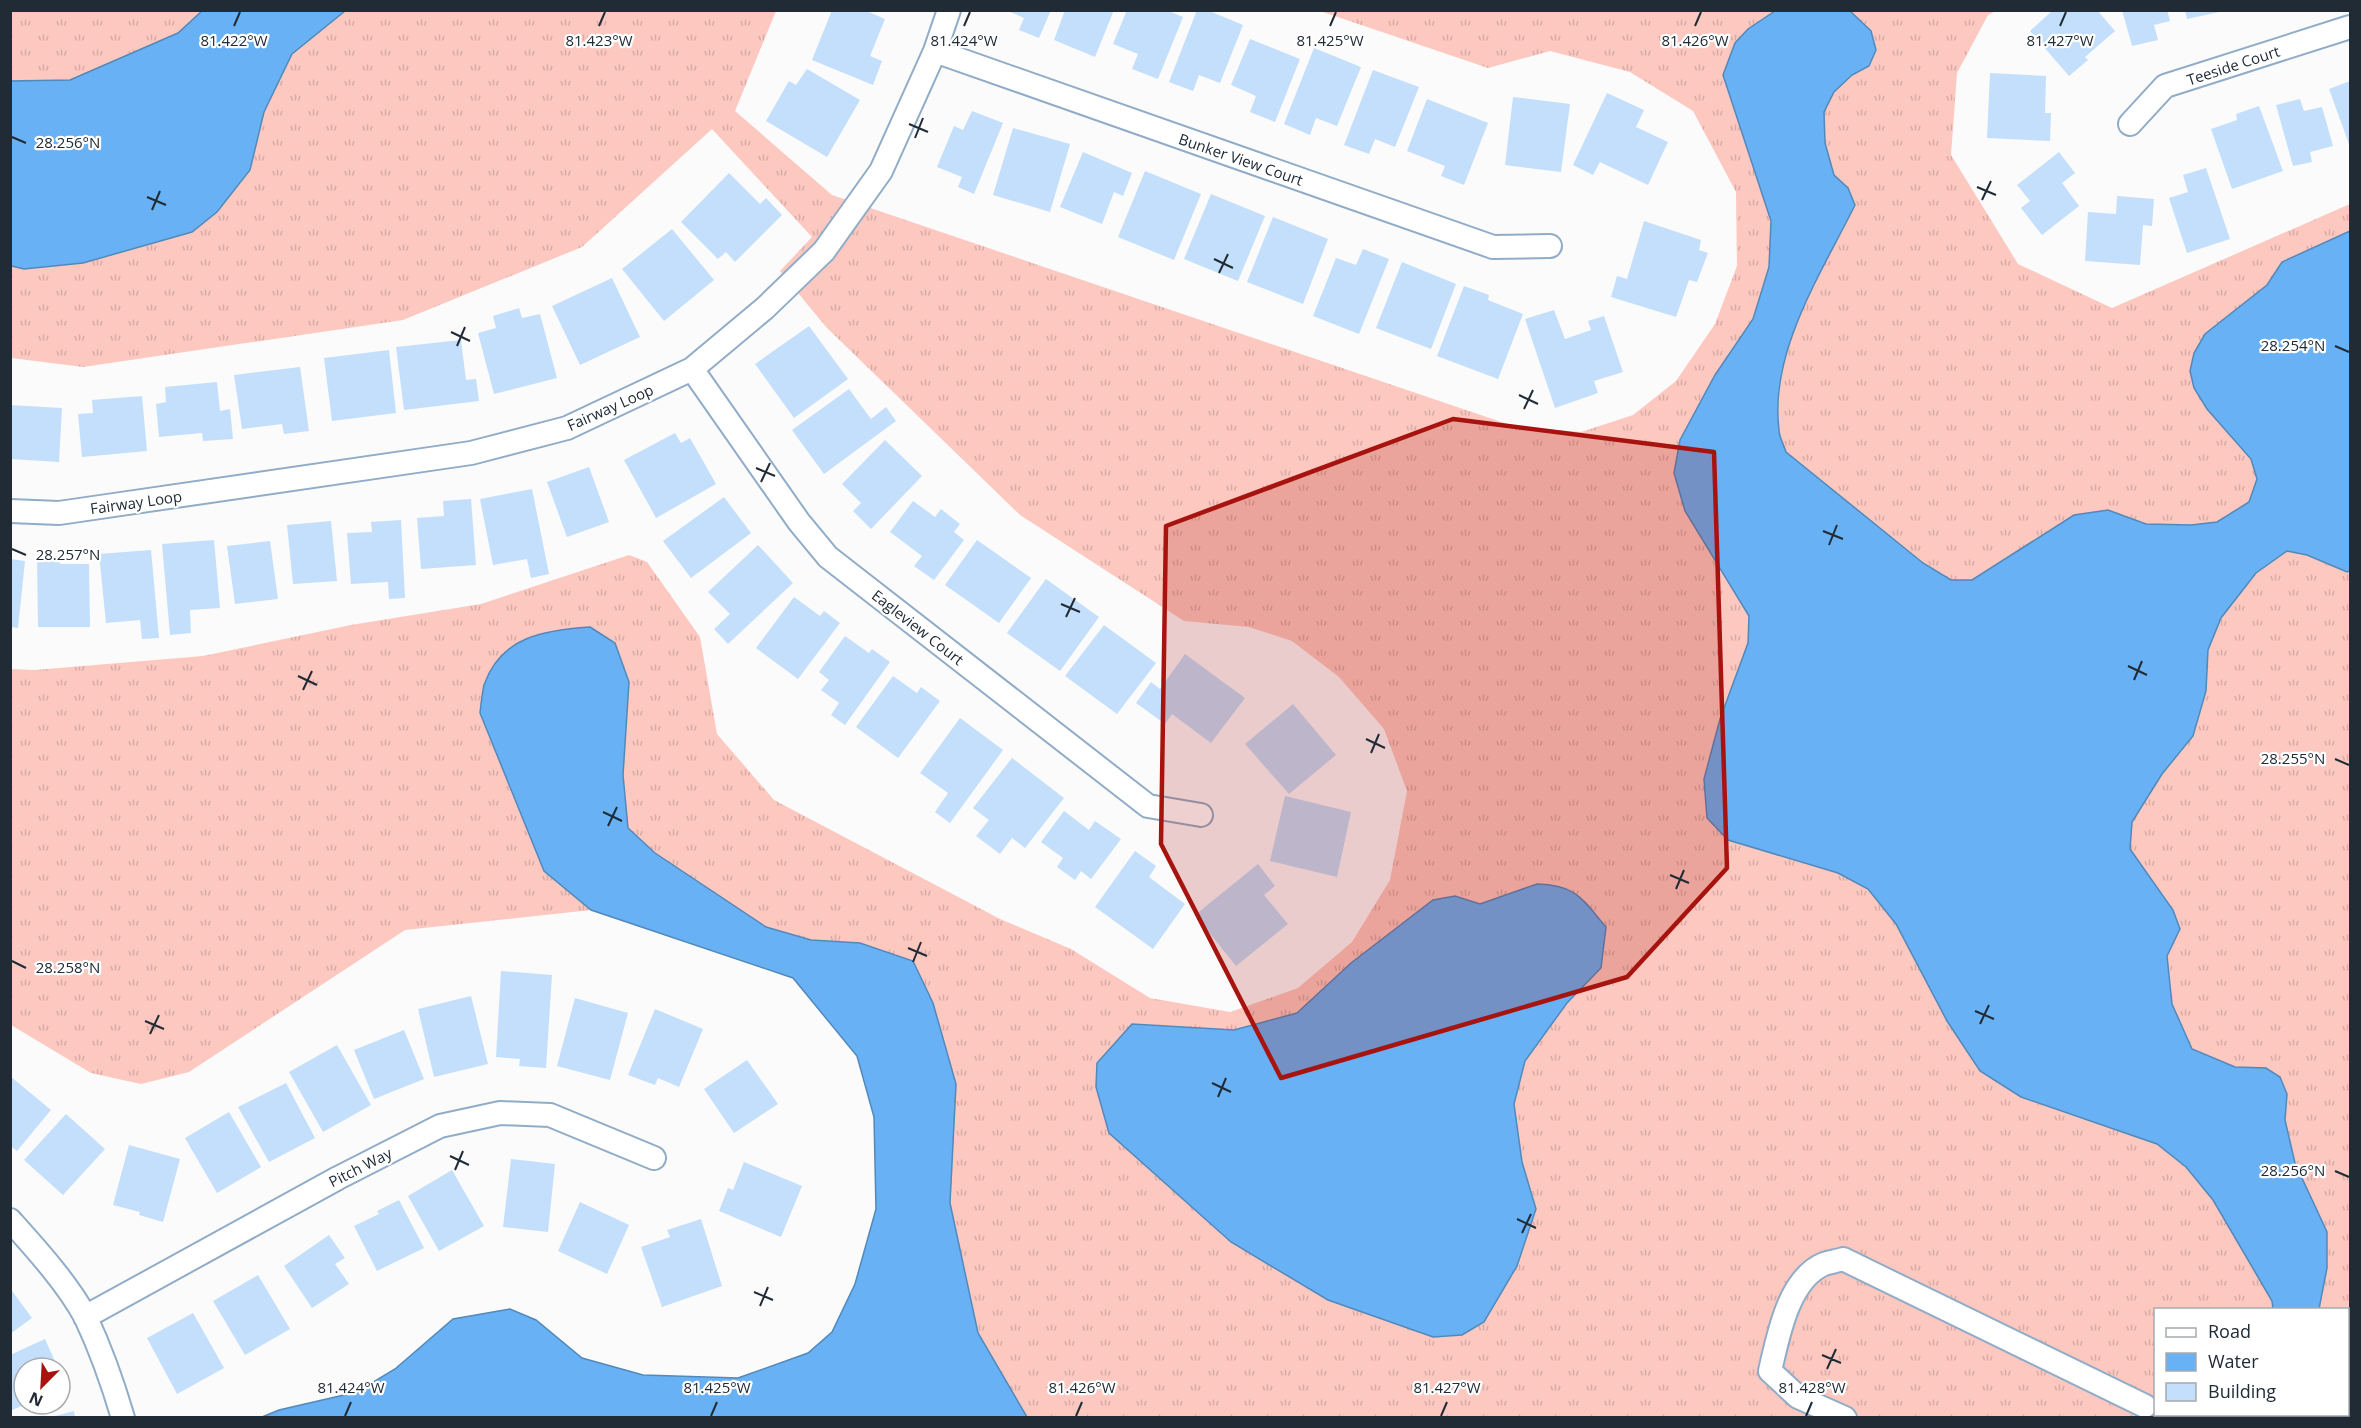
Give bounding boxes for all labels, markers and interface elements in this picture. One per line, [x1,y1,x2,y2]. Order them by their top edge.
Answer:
text: 81.422°W [200,30,268,50]
text: 81.423°W [565,30,633,50]
text: 81.424°W [930,30,998,50]
text: 81.425°W [1296,30,1364,50]
text: 81.426°W [1661,30,1729,50]
text: 81.427°W [2026,30,2094,50]
street label: Teeside Court [2184,41,2282,89]
street label: Bunker View Court [1176,128,1306,190]
text: 28.256°N [36,132,100,152]
text: 28.254°N [2261,335,2325,355]
street label: Fairway Loop [564,379,656,435]
street label: Fairway Loop [89,486,183,518]
text: 28.257°N [36,544,100,564]
street label: Eagleview Court [868,585,968,669]
text: 28.255°N [2261,748,2325,768]
text: 28.258°N [36,957,100,977]
street label: Pitch Way [325,1142,395,1191]
text: 28.256°N [2261,1160,2325,1180]
legend [2154,1308,2349,1416]
text: Road [2208,1319,2251,1343]
text: Water [2208,1349,2259,1373]
north arrow [12,1356,72,1416]
text: 81.424°W [317,1377,385,1397]
text: 81.425°W [683,1377,751,1397]
text: 81.426°W [1048,1377,1116,1397]
text: 81.427°W [1413,1377,1481,1397]
text: 81.428°W [1778,1377,1846,1397]
text: Building [2208,1379,2276,1403]
text: N [25,1387,46,1412]

